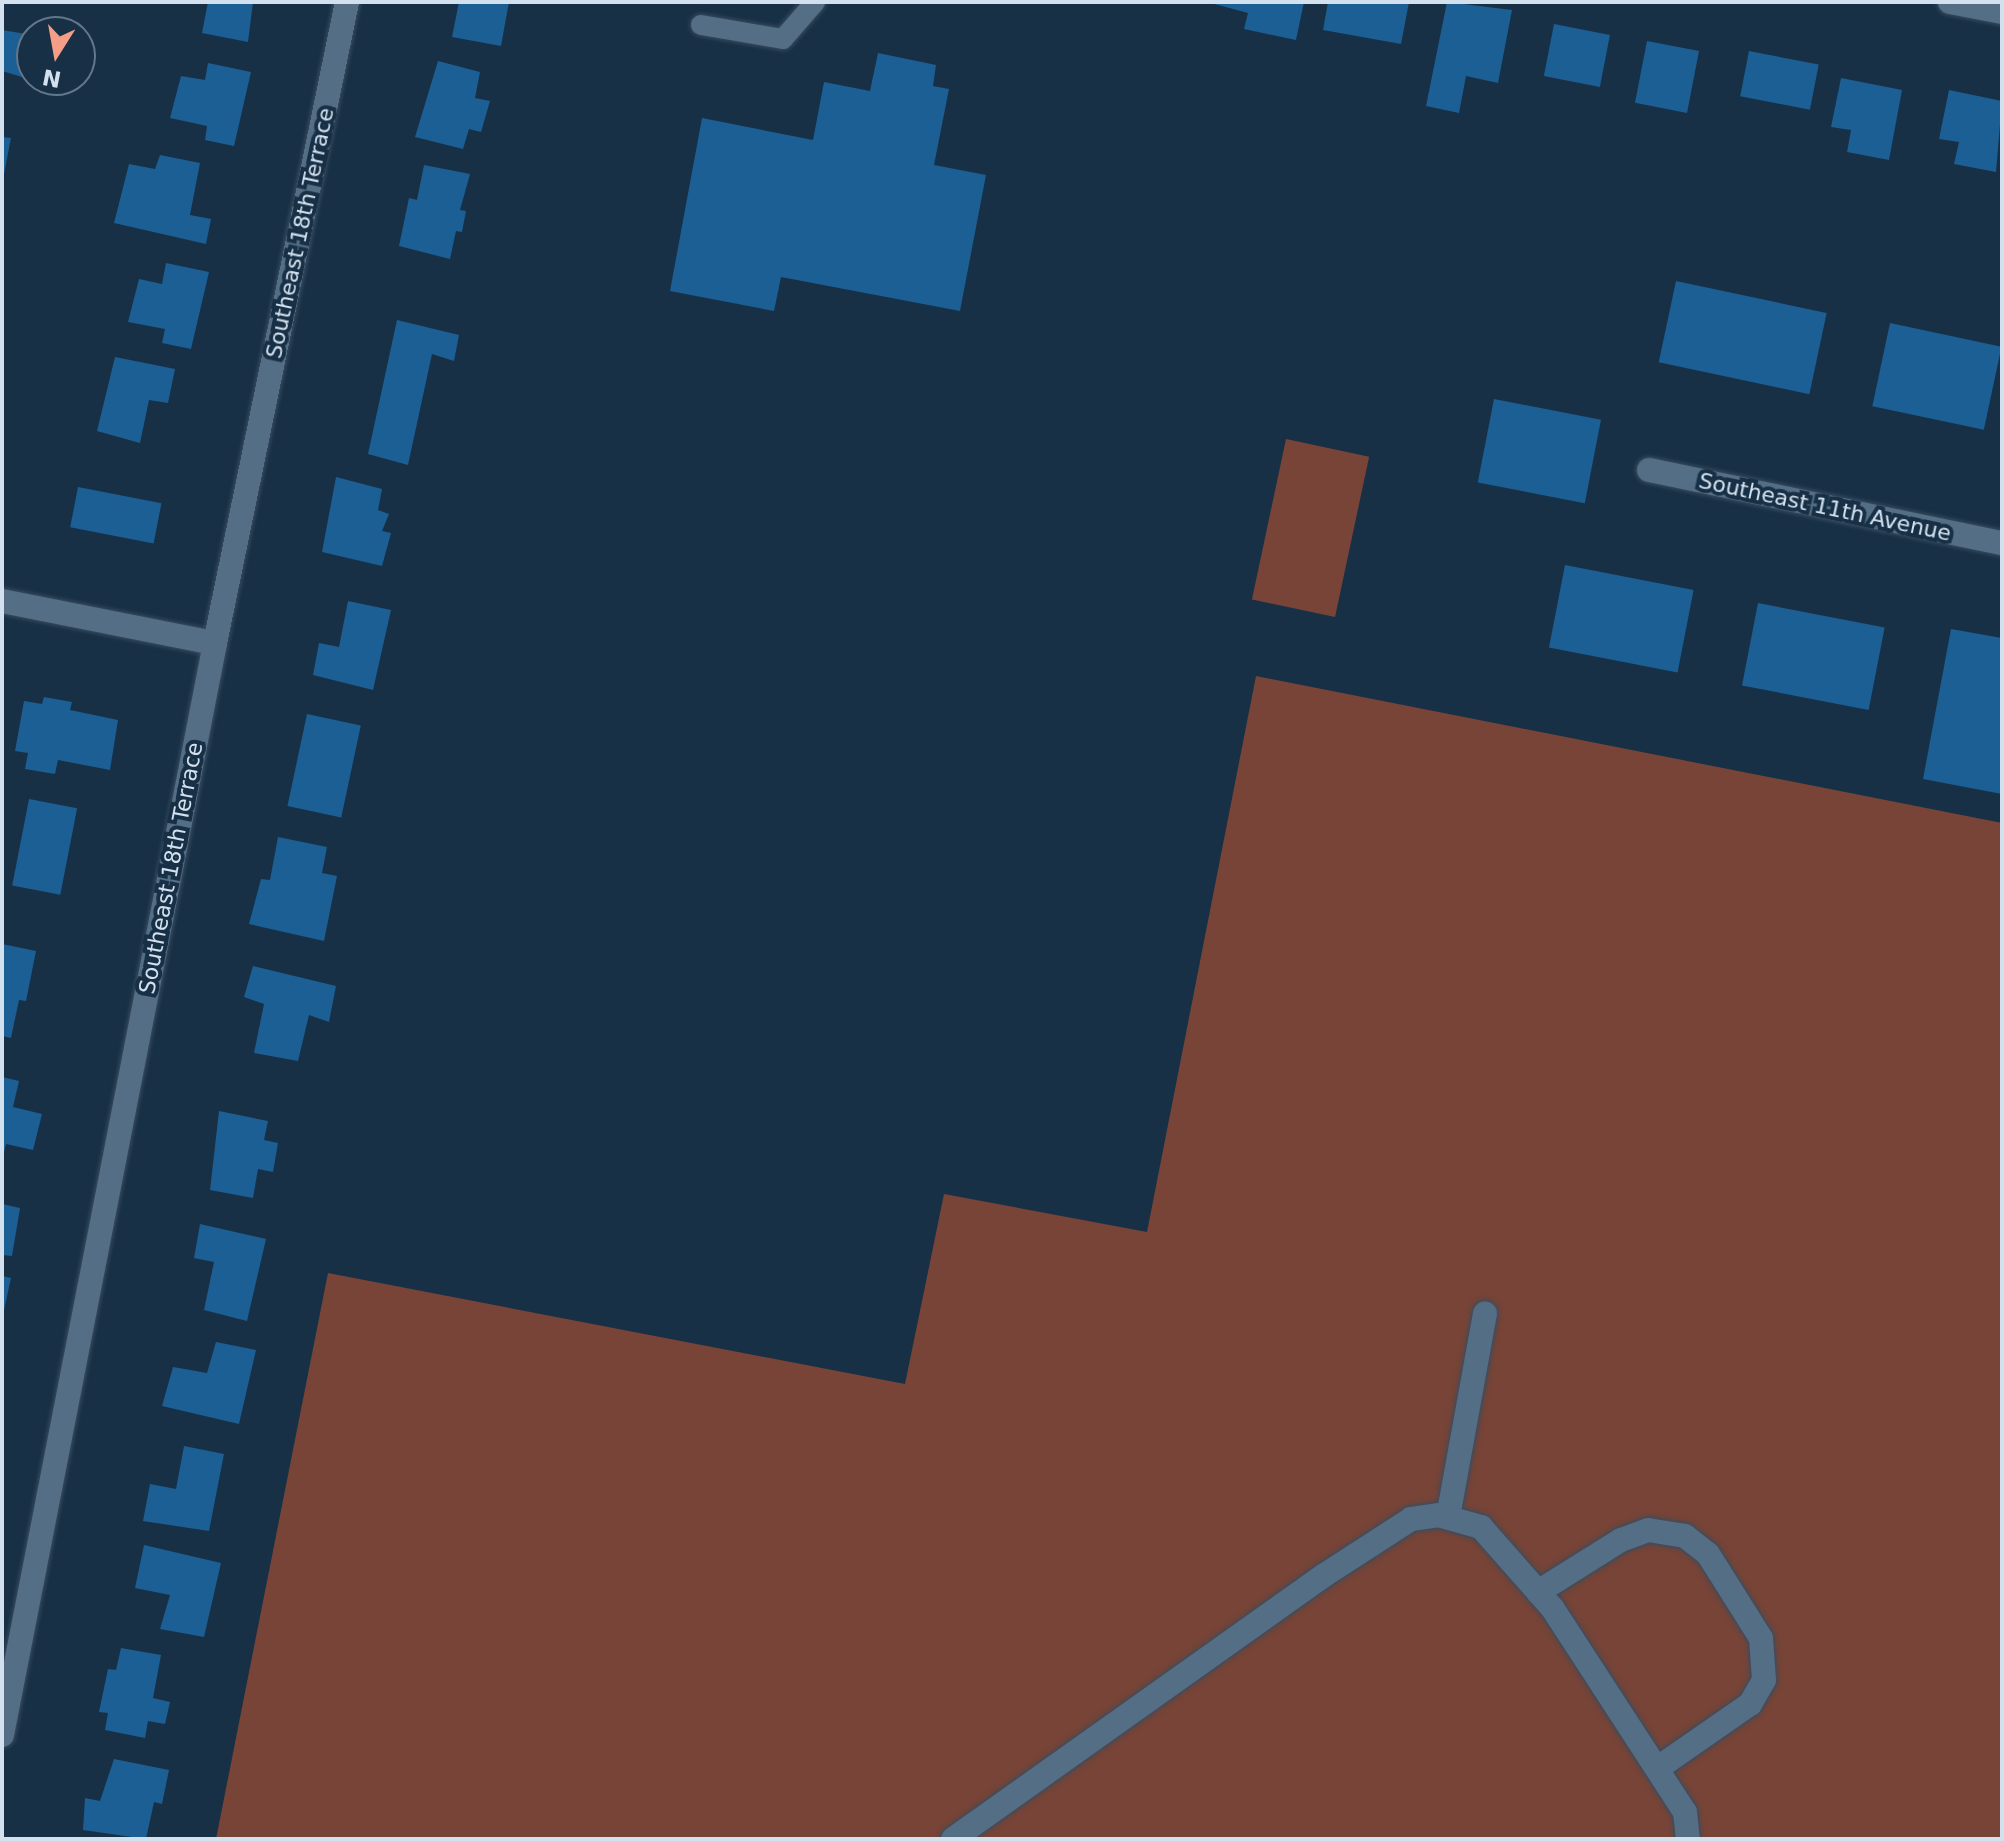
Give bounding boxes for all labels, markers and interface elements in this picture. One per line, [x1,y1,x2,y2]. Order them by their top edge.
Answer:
north arrow [16,16,96,96]
text: N [40,64,63,92]
street label: Southeast 18th Terrace [261,105,339,361]
street label: Southeast 11th Avenue [1696,467,1954,547]
street label: Southeast 18th Terrace [134,740,208,996]

